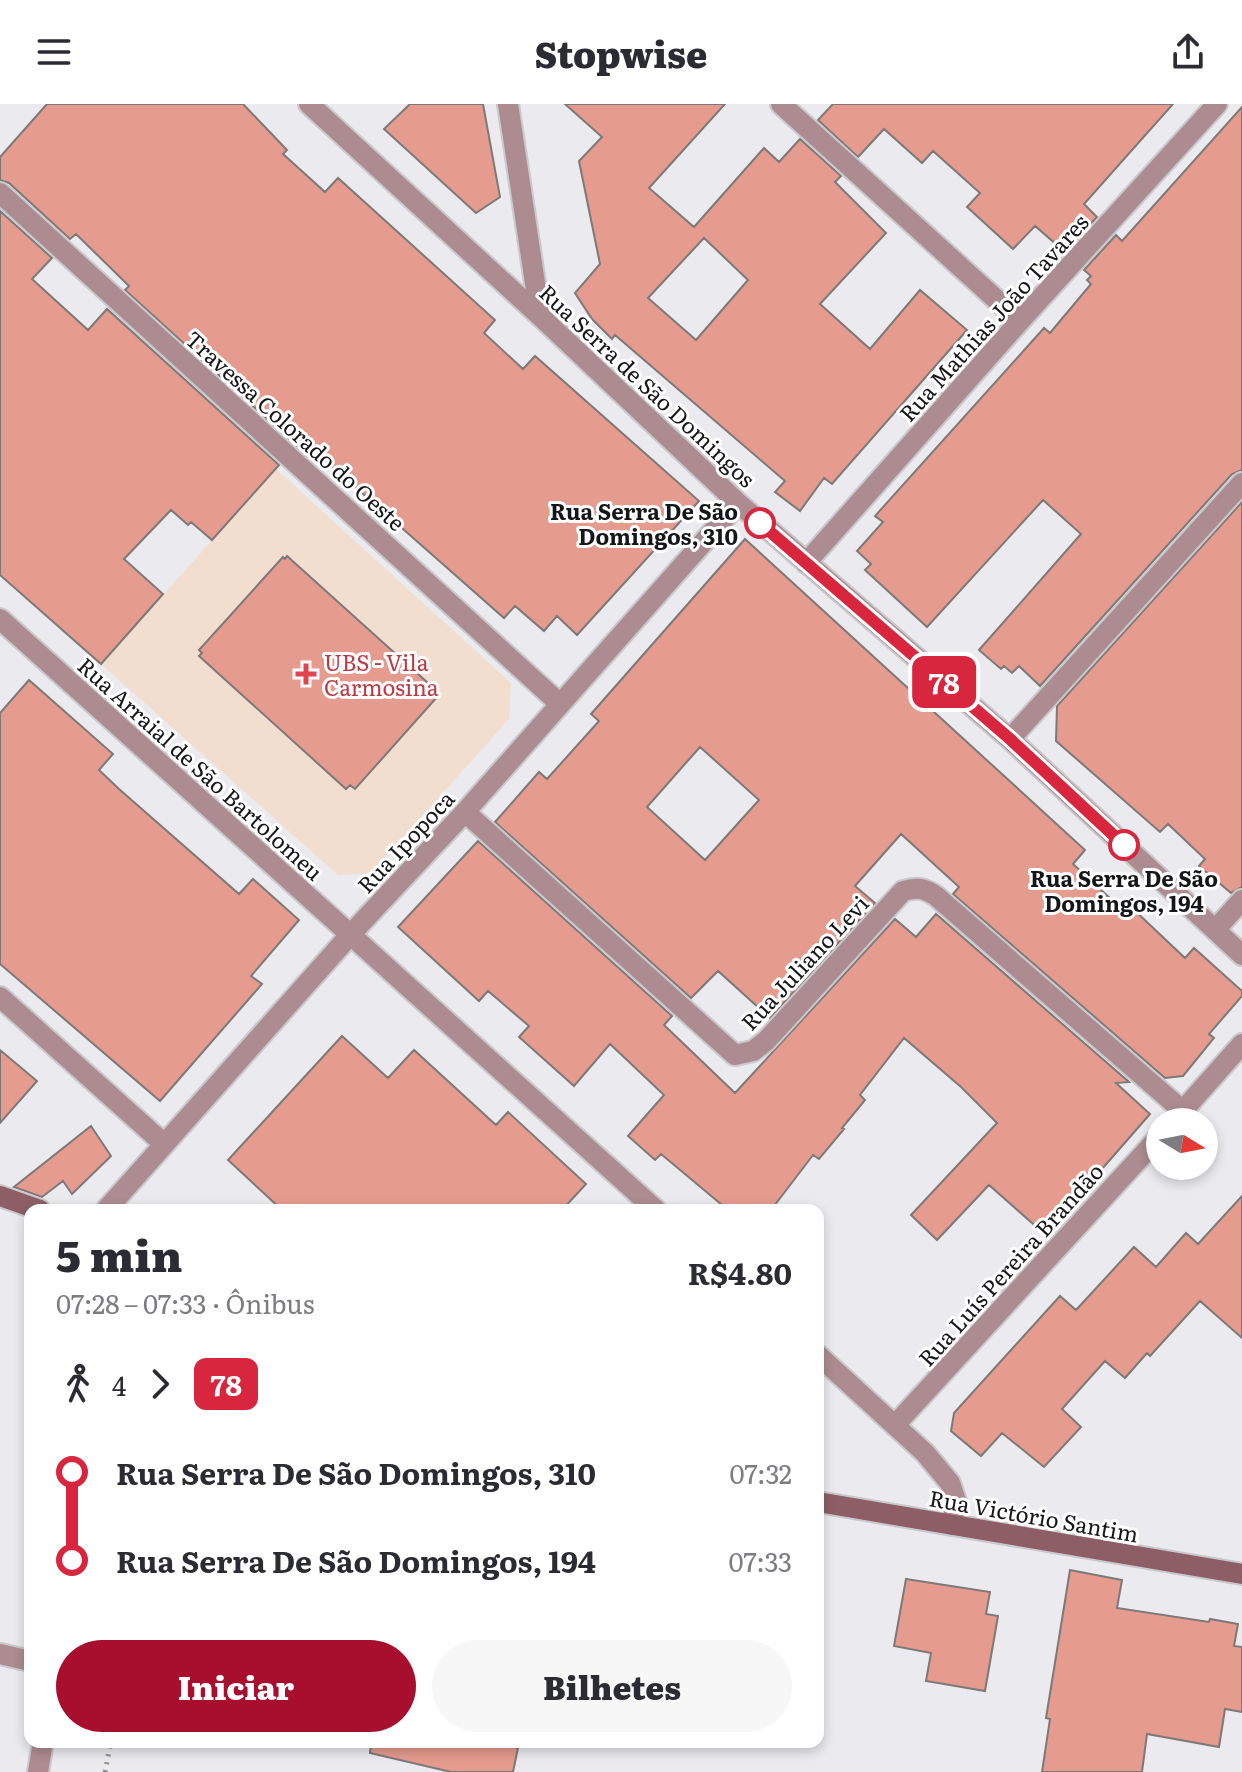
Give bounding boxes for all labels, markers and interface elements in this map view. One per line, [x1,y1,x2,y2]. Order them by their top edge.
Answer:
text: Stopwise [535,26,707,79]
icon: menu [32,30,76,74]
icon: share [1166,30,1210,74]
street label: Rua Mathias João Tavares [891,206,1095,428]
street label: Rua Serra de São Domingos [533,276,763,494]
street label: Travessa Colorado do Oeste [179,322,413,538]
place label: Rua Serra De São Domingos, 310 [550,494,738,552]
marker: Rua Serra De São Domingos, 310 [745,508,775,538]
place label: UBS - Vila Carmosina [324,645,439,703]
street label: Rua Arraial de São Bartolomeu [71,649,331,887]
line badge: 78 [908,656,980,708]
text: 78 [928,661,960,703]
marker: UBS - Vila Carmosina [295,663,317,685]
street label: Rua Ipopoca [349,782,461,900]
marker: Rua Serra De São Domingos, 194 [1109,830,1139,860]
place label: Rua Serra De São Domingos, 194 [1030,861,1218,919]
street label: Rua Juliano Levi [733,887,875,1037]
north arrow [1146,1108,1218,1180]
map controls [1146,1108,1218,1180]
street label: Rua Luís Pereira Brandão [910,1155,1110,1373]
text: 5 min [56,1220,183,1286]
text: R$4.80 [688,1250,792,1294]
text: 07:28 – 07:33 · Ônibus [56,1283,315,1322]
icon: walk [56,1362,100,1406]
icon: forward [138,1362,182,1406]
text: 78 [210,1363,242,1405]
text: 4 [112,1365,126,1404]
text: Rua Serra De São Domingos, 310 [116,1450,596,1494]
text: 07:32 [729,1453,792,1492]
street label: Rua Victório Santim [927,1480,1141,1550]
text: Rua Serra De São Domingos, 194 [116,1538,596,1582]
text: 07:33 [729,1541,792,1580]
button: Iniciar [56,1640,416,1732]
button: Bilhetes [432,1640,792,1732]

